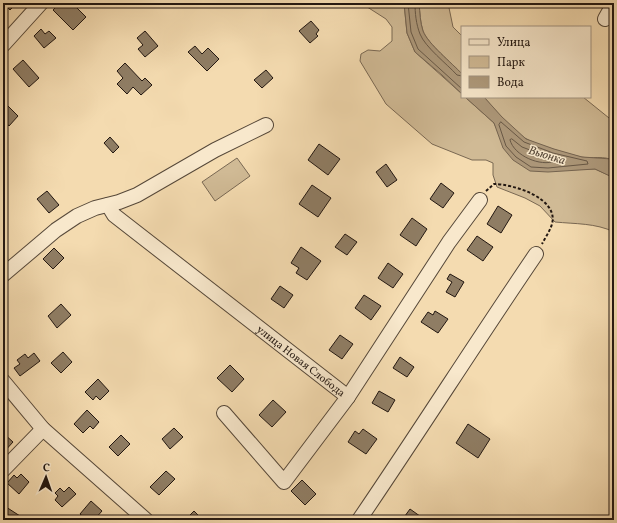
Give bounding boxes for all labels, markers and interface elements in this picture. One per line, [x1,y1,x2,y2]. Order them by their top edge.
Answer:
legend [461,26,591,98]
text: Улица [497,35,530,51]
text: Парк [497,55,525,71]
text: Вода [497,75,524,91]
water label: Вьюнка [526,143,567,169]
street label: улица Новая Слобода [253,323,348,401]
north arrow [26,457,66,497]
text: С [42,461,50,476]

